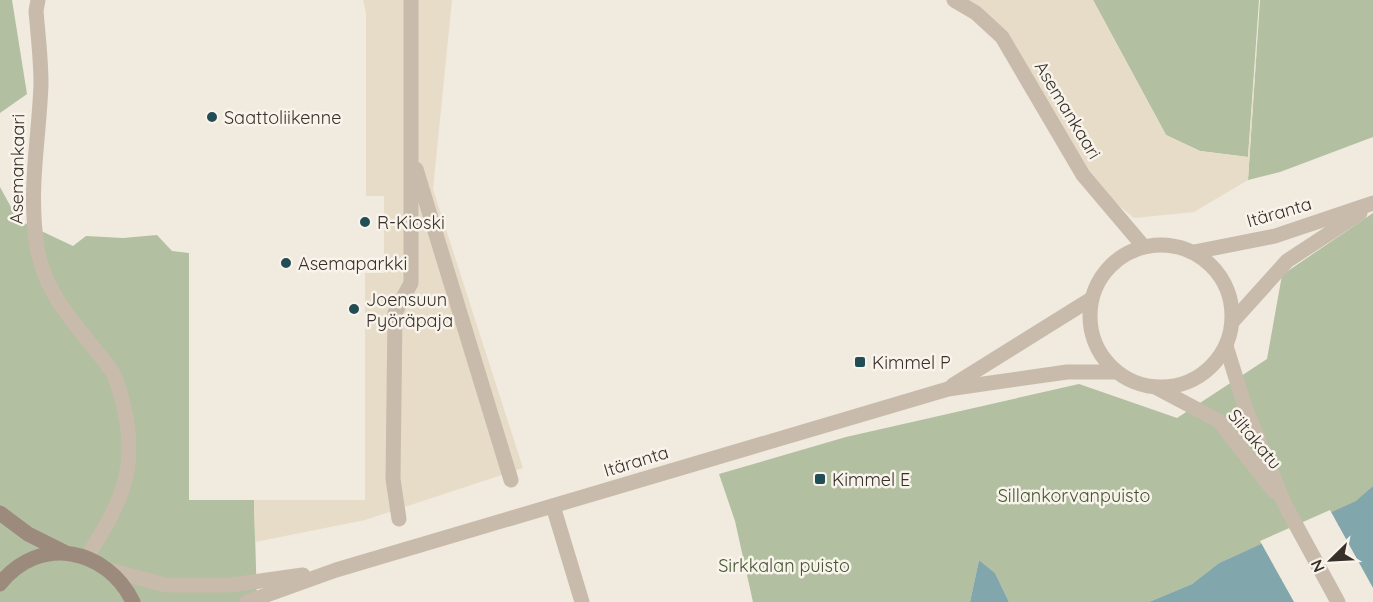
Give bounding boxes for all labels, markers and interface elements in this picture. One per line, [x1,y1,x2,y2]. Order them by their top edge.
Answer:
street label: Asemankaari [1030,57,1106,163]
place label: Saattoliikenne [224,106,341,129]
marker: Saattoliikenne [205,110,219,124]
street label: Asemankaari [5,114,29,224]
street label: Itäranta [1244,192,1314,232]
place label: R-Kioski [377,211,445,234]
marker: R-Kioski [358,215,372,229]
place label: Asemaparkki [298,252,407,275]
marker: Asemaparkki [279,256,293,270]
place label: Joensuun Pyöräpaja [366,288,453,332]
marker: Joensuun Pyöräpaja [347,302,361,316]
place label: Kimmel P [872,351,951,374]
marker: Kimmel P [853,355,867,369]
street label: Siltakatu [1223,404,1287,474]
street label: Itäranta [601,440,671,482]
place label: Kimmel E [832,468,910,491]
marker: Kimmel E [813,472,827,486]
park label: Sillankorvanpuisto [998,484,1150,507]
north arrow [1301,530,1361,590]
park label: Sirkkalan puisto [718,554,850,577]
text: N [1306,557,1329,576]

